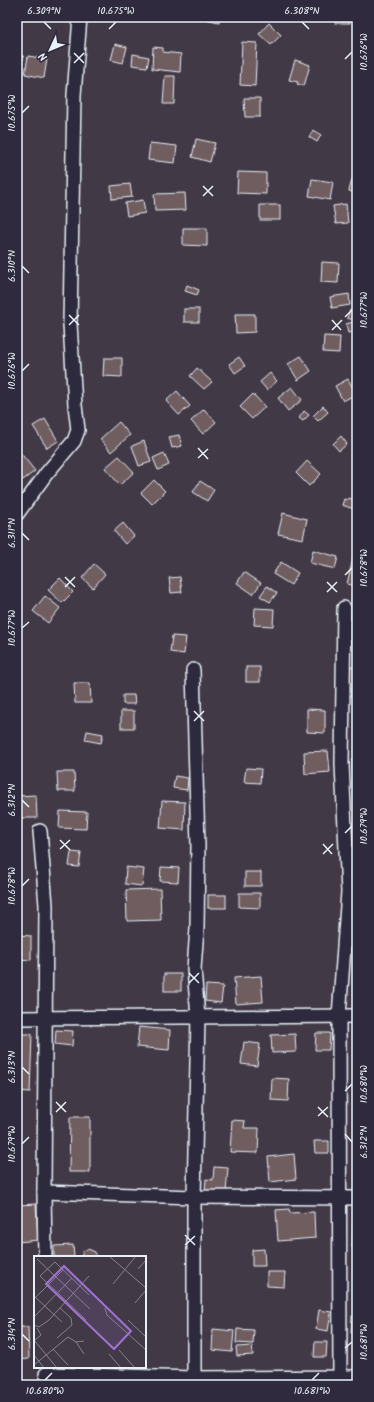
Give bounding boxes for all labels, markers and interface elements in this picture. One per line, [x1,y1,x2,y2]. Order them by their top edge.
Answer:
text: 6.309°N [27,3,61,19]
text: 10.675°W [97,3,135,19]
text: 6.308°N [285,3,320,19]
north arrow [30,30,70,70]
text: 10.676°W [356,33,372,71]
text: N [35,47,52,65]
text: 10.675°W [4,94,20,132]
text: 6.310°N [4,250,20,282]
text: 10.677°W [356,292,372,328]
text: 10.676°W [4,352,20,390]
text: 6.311°N [4,518,20,548]
text: 10.678°W [356,549,372,587]
text: 10.677°W [4,610,20,646]
text: 6.312°N [4,783,20,816]
text: 10.679°W [356,807,372,844]
text: 10.678°W [4,867,20,905]
text: 6.313°N [4,1050,20,1083]
text: 10.680°W [356,1065,372,1103]
text: 10.679°W [4,1125,20,1162]
text: 6.312°N [356,1125,372,1158]
inset map [34,1256,146,1368]
text: 6.314°N [4,1318,20,1350]
text: 10.681°W [356,1324,372,1360]
text: 10.680°W [26,1383,64,1399]
text: 10.681°W [294,1383,330,1399]

